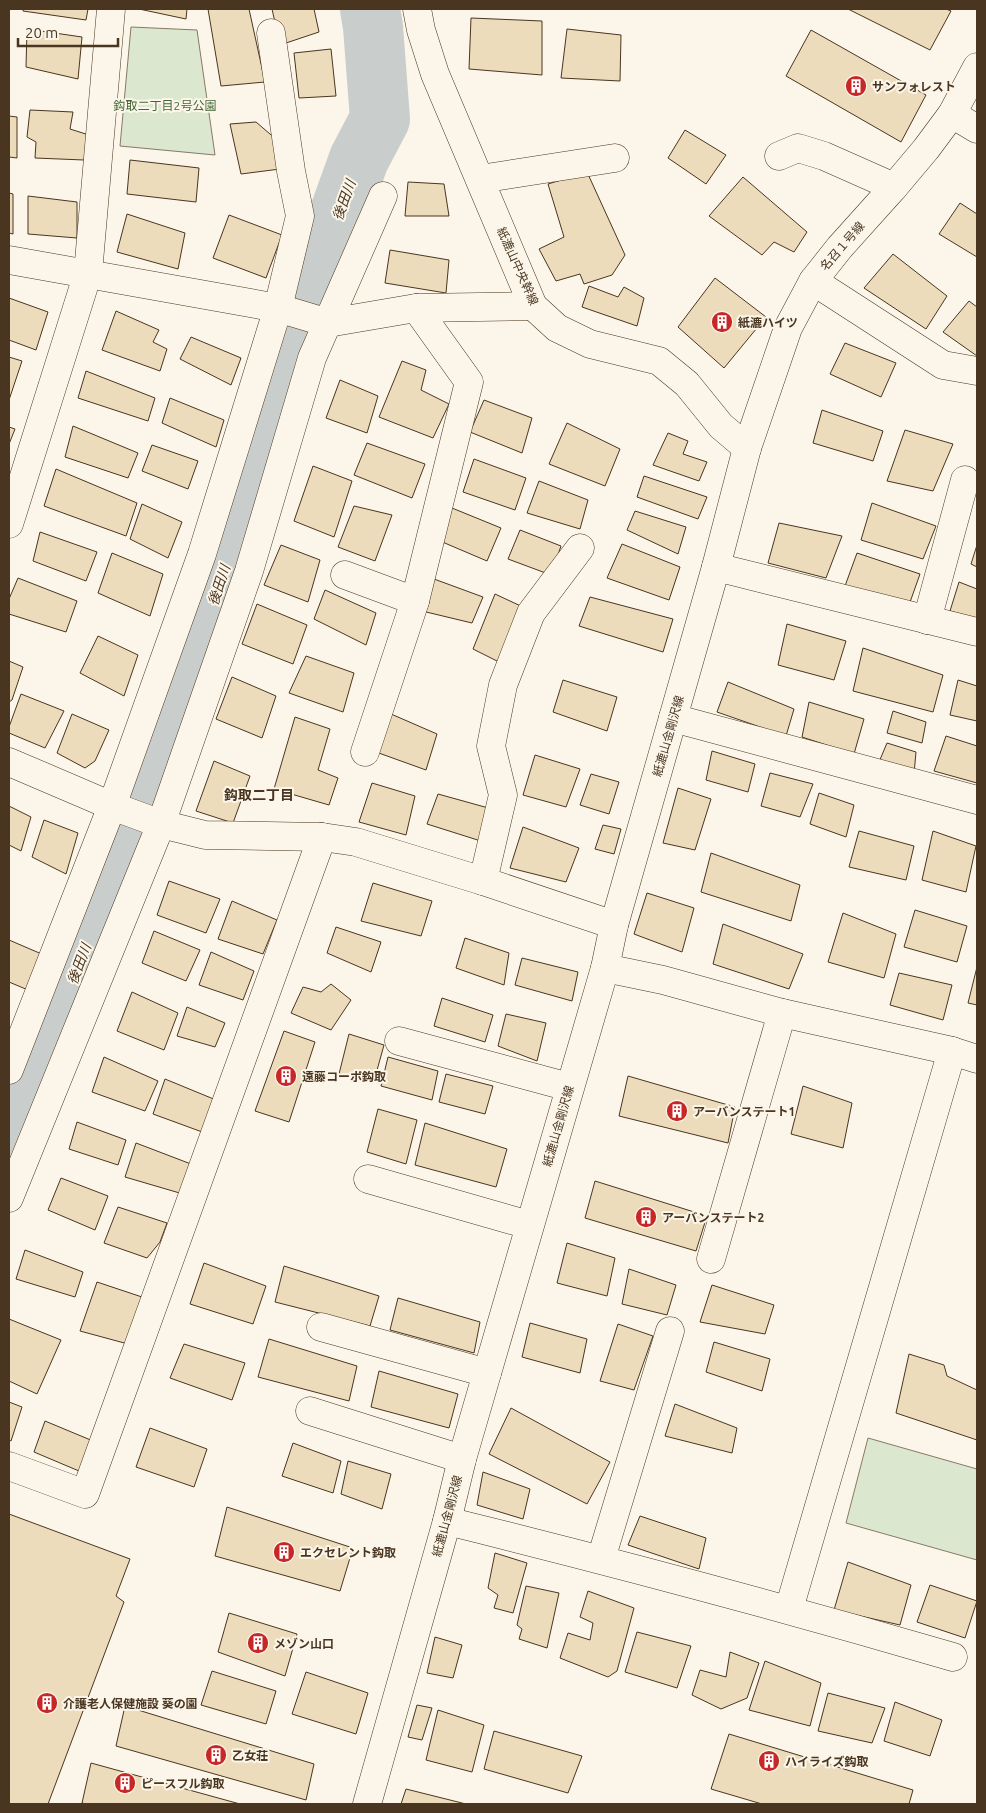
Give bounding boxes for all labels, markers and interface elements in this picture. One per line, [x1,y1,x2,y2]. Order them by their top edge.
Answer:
scale bar [18,15,118,47]
text: 20 m [25,24,58,41]
building icon: サンフォレスト [844,74,868,98]
place label: サンフォレスト [872,80,956,93]
park label: 鈎取二丁目2号公園 [114,99,216,112]
water label: 後田川 [329,176,359,222]
street label: 名召１号線 [817,219,867,273]
street label: 紙漉山中央幹線 [495,225,541,307]
building icon: 紙漉ハイツ [710,310,734,334]
place label: 紙漉ハイツ [738,316,798,329]
water label: 後田川 [205,561,234,607]
street label: 紙漉山金剛沢線 [650,694,686,778]
district label: 鈎取二丁目 [224,787,294,803]
water label: 後田川 [64,940,95,986]
building icon: 遠藤コーポ鈎取 [274,1064,298,1088]
place label: 遠藤コーポ鈎取 [302,1070,386,1083]
street label: 紙漉山金剛沢線 [540,1084,576,1168]
building icon: アーバンステート1 [665,1099,689,1123]
place label: アーバンステート1 [693,1105,795,1118]
building icon: アーバンステート2 [634,1205,658,1229]
place label: アーバンステート2 [662,1211,765,1224]
street label: 紙漉山金剛沢線 [430,1474,464,1558]
building icon: エクセレント鈎取 [272,1540,296,1564]
place label: エクセレント鈎取 [300,1546,396,1559]
building icon: メゾン山口 [246,1631,270,1655]
place label: メゾン山口 [274,1637,334,1650]
building icon: 介護老人保健施設 葵の園 [35,1691,59,1715]
place label: 介護老人保健施設 葵の園 [63,1697,198,1710]
building icon: 乙女荘 [204,1743,228,1767]
place label: 乙女荘 [232,1749,268,1762]
building icon: ハイライズ鈎取 [757,1749,781,1773]
place label: ハイライズ鈎取 [785,1755,868,1768]
building icon: ピースフル鈎取 [113,1771,137,1795]
place label: ピースフル鈎取 [141,1777,224,1790]

